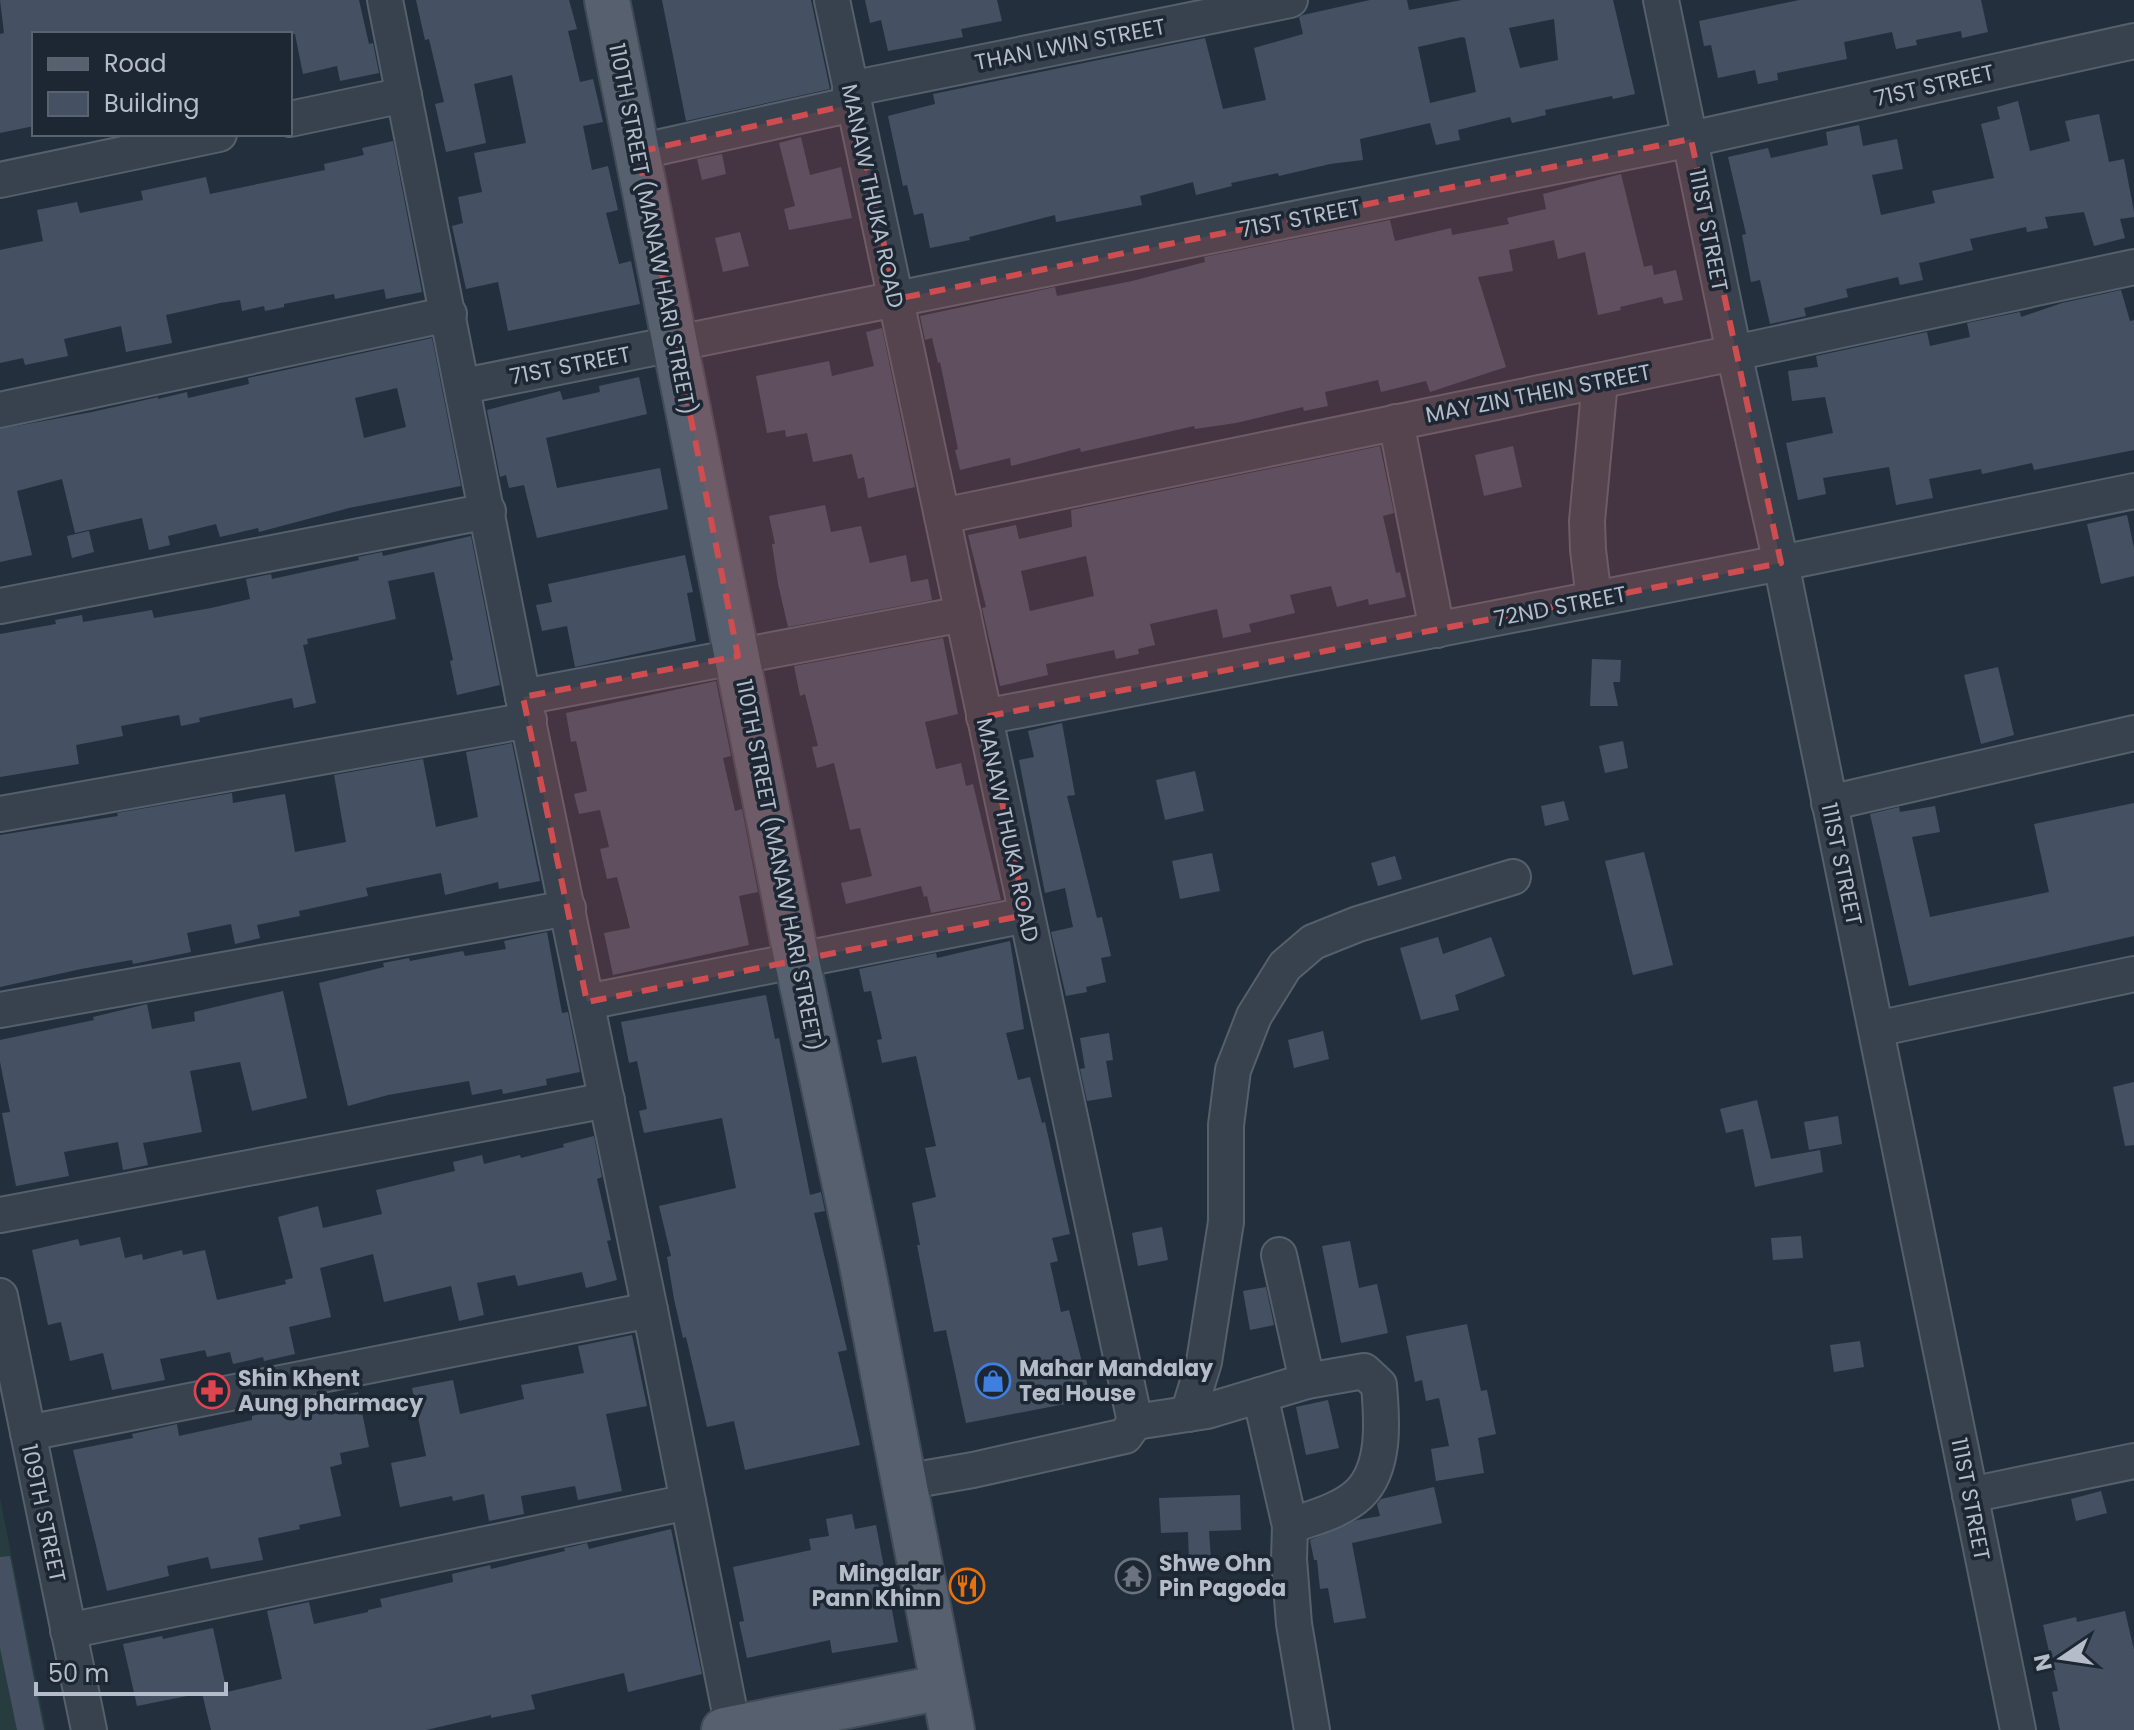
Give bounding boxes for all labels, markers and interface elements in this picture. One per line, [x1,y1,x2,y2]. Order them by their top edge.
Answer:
street label: THAN LWIN STREET [972,11,1168,78]
legend [32,32,292,136]
street label: 110TH STREET (MANAW HARI STREET) [601,41,704,418]
text: Road [104,47,166,80]
street label: 71ST STREET [1871,57,1997,114]
street label: MANAW THUKA ROAD [834,81,911,311]
text: Building [104,87,200,120]
street label: 111ST STREET [1681,166,1736,294]
street label: 71ST STREET [1237,192,1363,245]
street label: 71ST STREET [507,339,633,392]
street label: MAY ZIN THEIN STREET [1423,356,1654,431]
street label: 72ND STREET [1491,578,1629,635]
street label: 110TH STREET (MANAW HARI STREET) [728,677,831,1054]
street label: MANAW THUKA ROAD [969,715,1046,945]
street label: 111ST STREET [1813,800,1870,928]
place label: Mahar Mandalay Tea House [1019,1353,1213,1409]
shop icon: Mahar Mandalay Tea House [974,1362,1012,1400]
place label: Shin Khent Aung pharmacy [238,1363,423,1419]
pharmacy icon: Shin Khent Aung pharmacy [193,1372,231,1410]
street label: 111ST STREET [1943,1435,1998,1563]
street label: 109TH STREET [14,1441,73,1585]
place label: Shwe Ohn Pin Pagoda [1159,1548,1286,1604]
temple icon: Shwe Ohn Pin Pagoda [1114,1557,1152,1595]
place label: Mingalar Pann Khinn [812,1558,941,1614]
restaurant icon: Mingalar Pann Khinn [948,1567,986,1605]
north arrow [2022,1618,2102,1698]
scale bar [36,1646,226,1696]
text: N [2026,1651,2060,1674]
text: 50 m [48,1657,109,1690]

